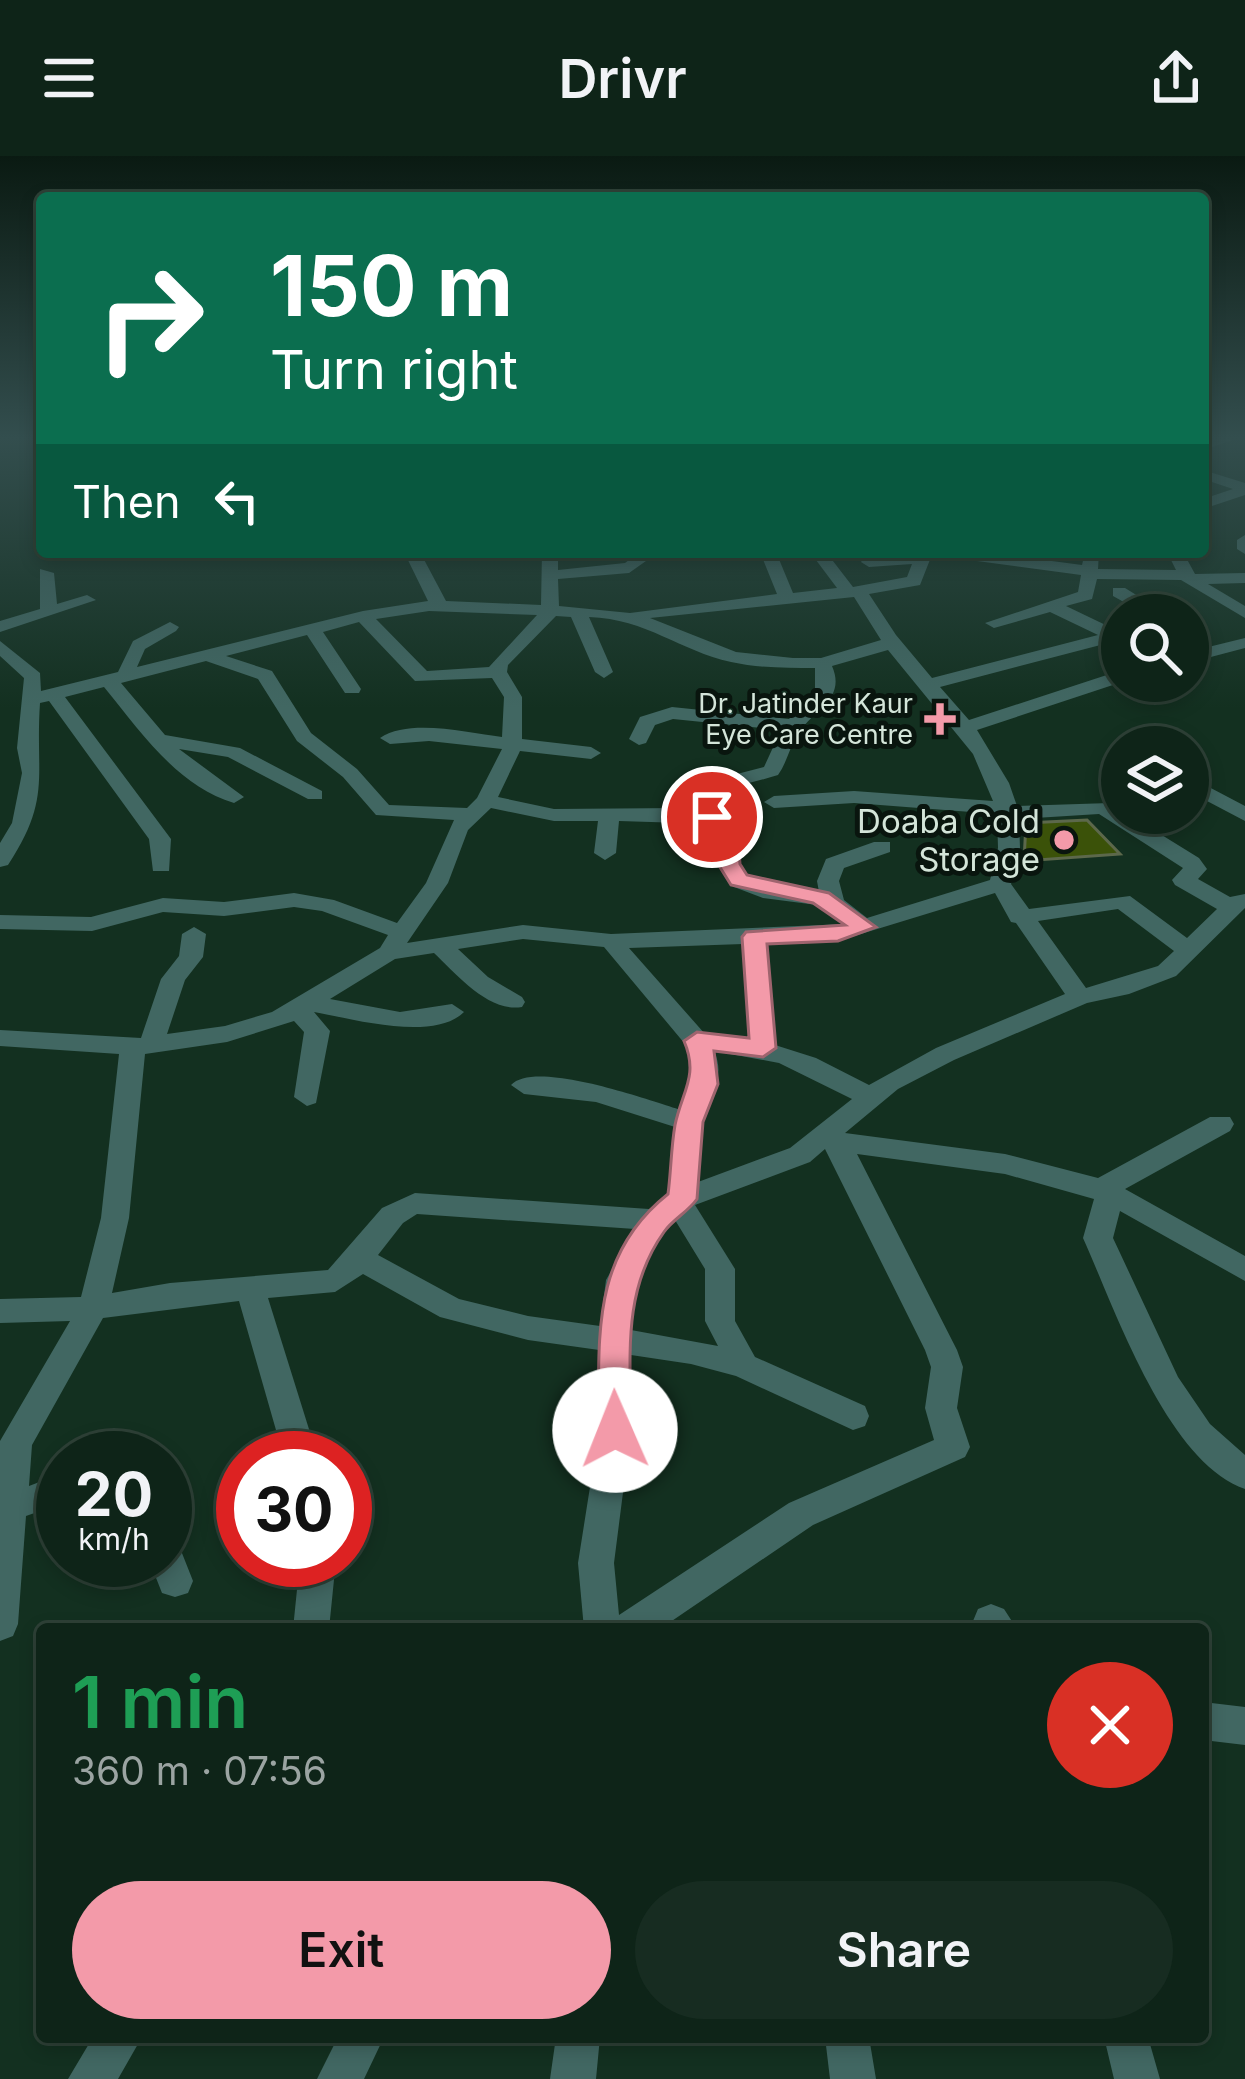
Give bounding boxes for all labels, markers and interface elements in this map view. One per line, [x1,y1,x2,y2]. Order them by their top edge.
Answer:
icon: menu [36,45,102,111]
icon: share [1143,45,1209,111]
text: Drivr [558,46,687,111]
text: 150 m [270,235,513,336]
icon: right [72,240,228,396]
text: Turn right [270,337,518,402]
icon: left [204,468,270,534]
text: Then [72,474,180,529]
map controls [1101,594,1209,834]
button: search [1101,594,1209,702]
place label: Dr. Jatinder Kaur Eye Care Centre [698,687,913,751]
marker: Dr. Jatinder Kaur Eye Care Centre [924,703,956,735]
button: layers [1101,726,1209,834]
pin [661,766,763,868]
icon: arrive [679,784,745,850]
place label: Doaba Cold Storage [857,801,1040,879]
marker: Doaba Cold Storage [1051,827,1077,853]
position arrow [552,1367,678,1493]
speed limit sign: 30 [216,1431,372,1587]
text: 20 [75,1458,153,1530]
text: km/h [78,1521,150,1557]
text: 1 min [72,1658,248,1745]
button: close [1047,1662,1173,1788]
text: 360 m · 07:56 [72,1747,327,1794]
button: Exit [72,1881,611,2019]
button: Share [635,1881,1173,2019]

